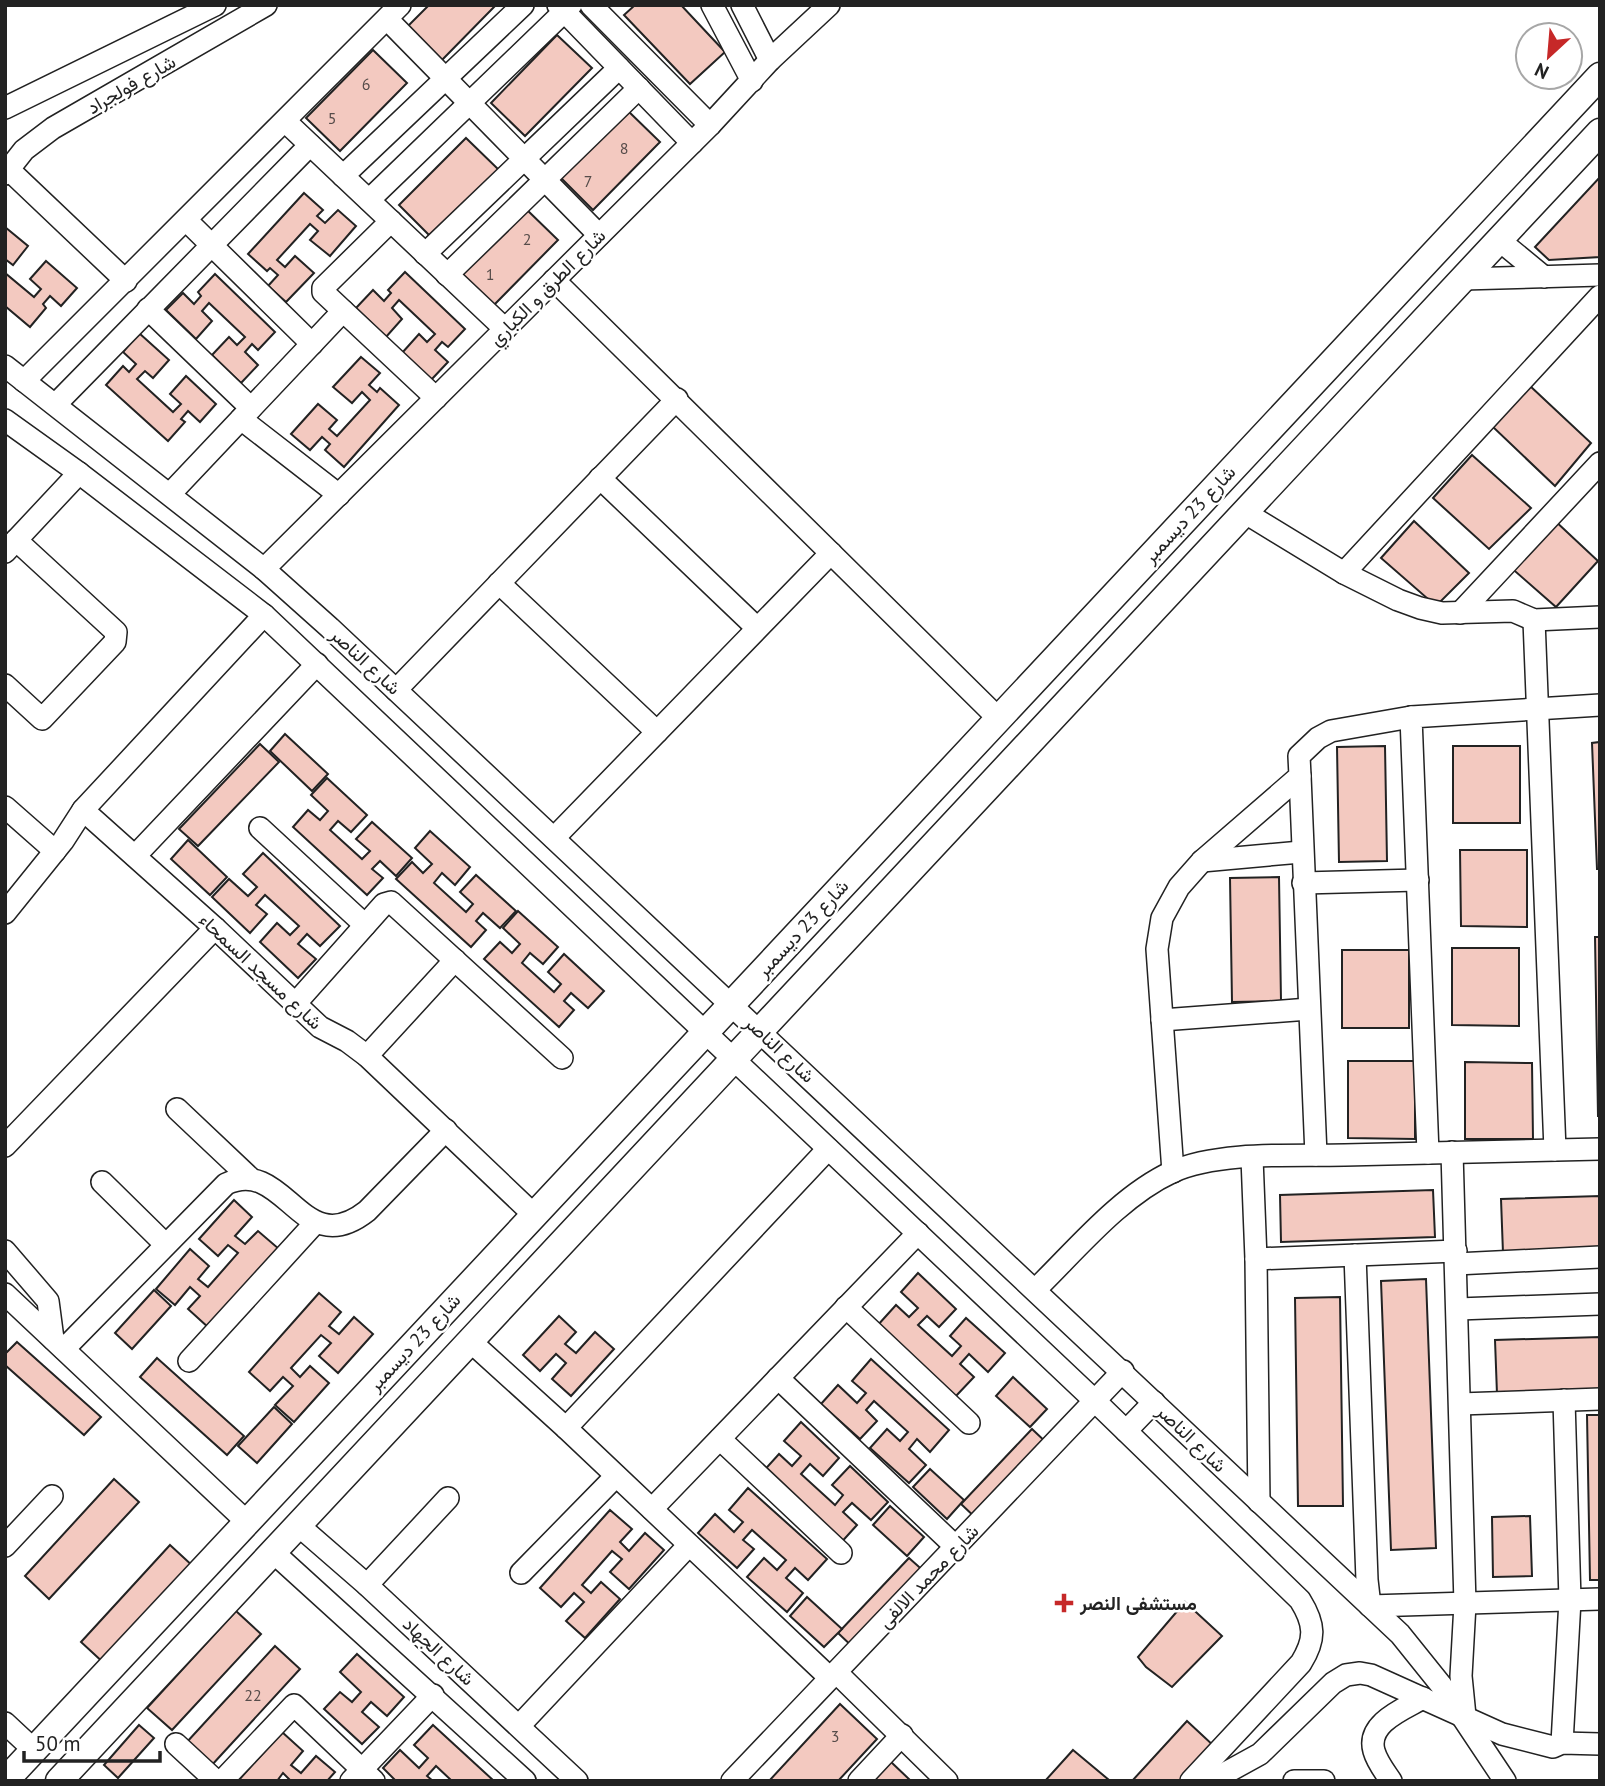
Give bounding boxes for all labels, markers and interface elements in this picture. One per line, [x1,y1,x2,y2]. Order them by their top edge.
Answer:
north arrow [1514,21,1584,91]
street label: شارع فولجراد [82,49,180,120]
text: N [1531,58,1552,85]
house number: 6 [362,74,370,94]
house number: 5 [328,108,336,128]
house number: 8 [620,138,628,158]
house number: 7 [584,171,592,191]
street label: شارع الطرق و الكباري [484,224,613,353]
house number: 2 [523,229,531,249]
house number: 1 [486,264,494,284]
street label: شارع 23 ديسمبر [1137,460,1241,569]
street label: شارع الناصر [324,622,406,700]
street label: شارع 23 ديسمبر [750,874,854,983]
street label: شارع مسجد السمحاء [194,908,328,1035]
street label: شارع الناصر [738,1010,820,1088]
street label: شارع 23 ديسمبر [362,1288,466,1397]
street label: شارع الناصر [1151,1398,1232,1478]
street label: شارع محمد الالفى [873,1519,984,1634]
place label: مستشفى النصر [1079,1591,1197,1616]
marker: مستشفى النصر [1054,1593,1074,1613]
street label: شارع الجهاد [397,1612,480,1691]
house number: 22 [244,1685,262,1705]
scale bar [24,1720,161,1764]
house number: 3 [831,1726,839,1746]
text: 50 m [35,1730,81,1757]

